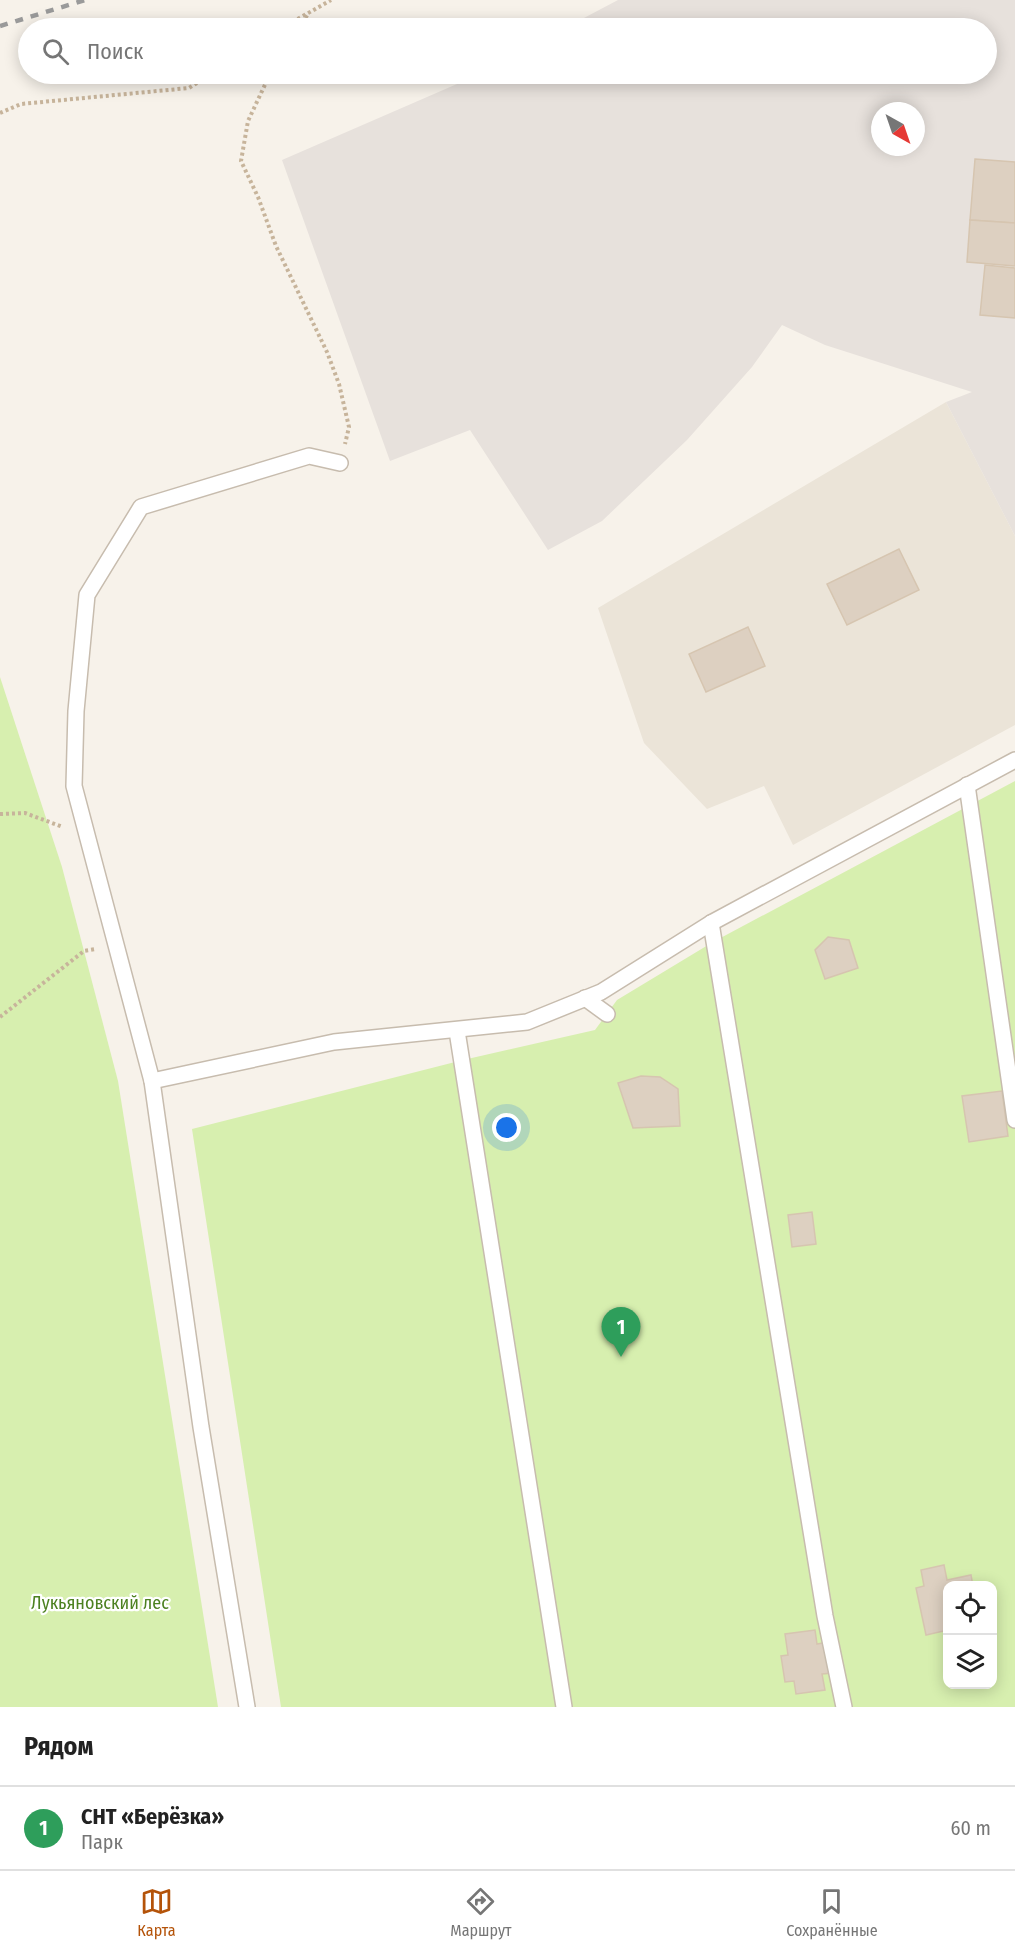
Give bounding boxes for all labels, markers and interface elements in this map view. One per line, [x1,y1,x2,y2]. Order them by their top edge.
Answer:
search box [18,18,997,84]
icon: search [39,35,72,68]
text: Поиск [87,38,143,65]
north arrow [871,102,925,156]
your location [492,1113,521,1142]
pin: 1 [602,1308,640,1357]
map controls [943,1581,997,1689]
button: locate [943,1581,997,1635]
park label: Лукьяновский лес [31,1592,169,1614]
button: layers [943,1635,997,1689]
text: Рядом [24,1731,93,1762]
text: СНТ «Берёзка» [81,1803,224,1830]
text: 1 [39,1816,48,1840]
text: 60 m [951,1816,991,1840]
text: Парк [81,1830,123,1854]
tab: Карта [137,1885,176,1940]
tab: Маршрут [450,1885,512,1940]
tab: Сохранённые [786,1885,878,1940]

